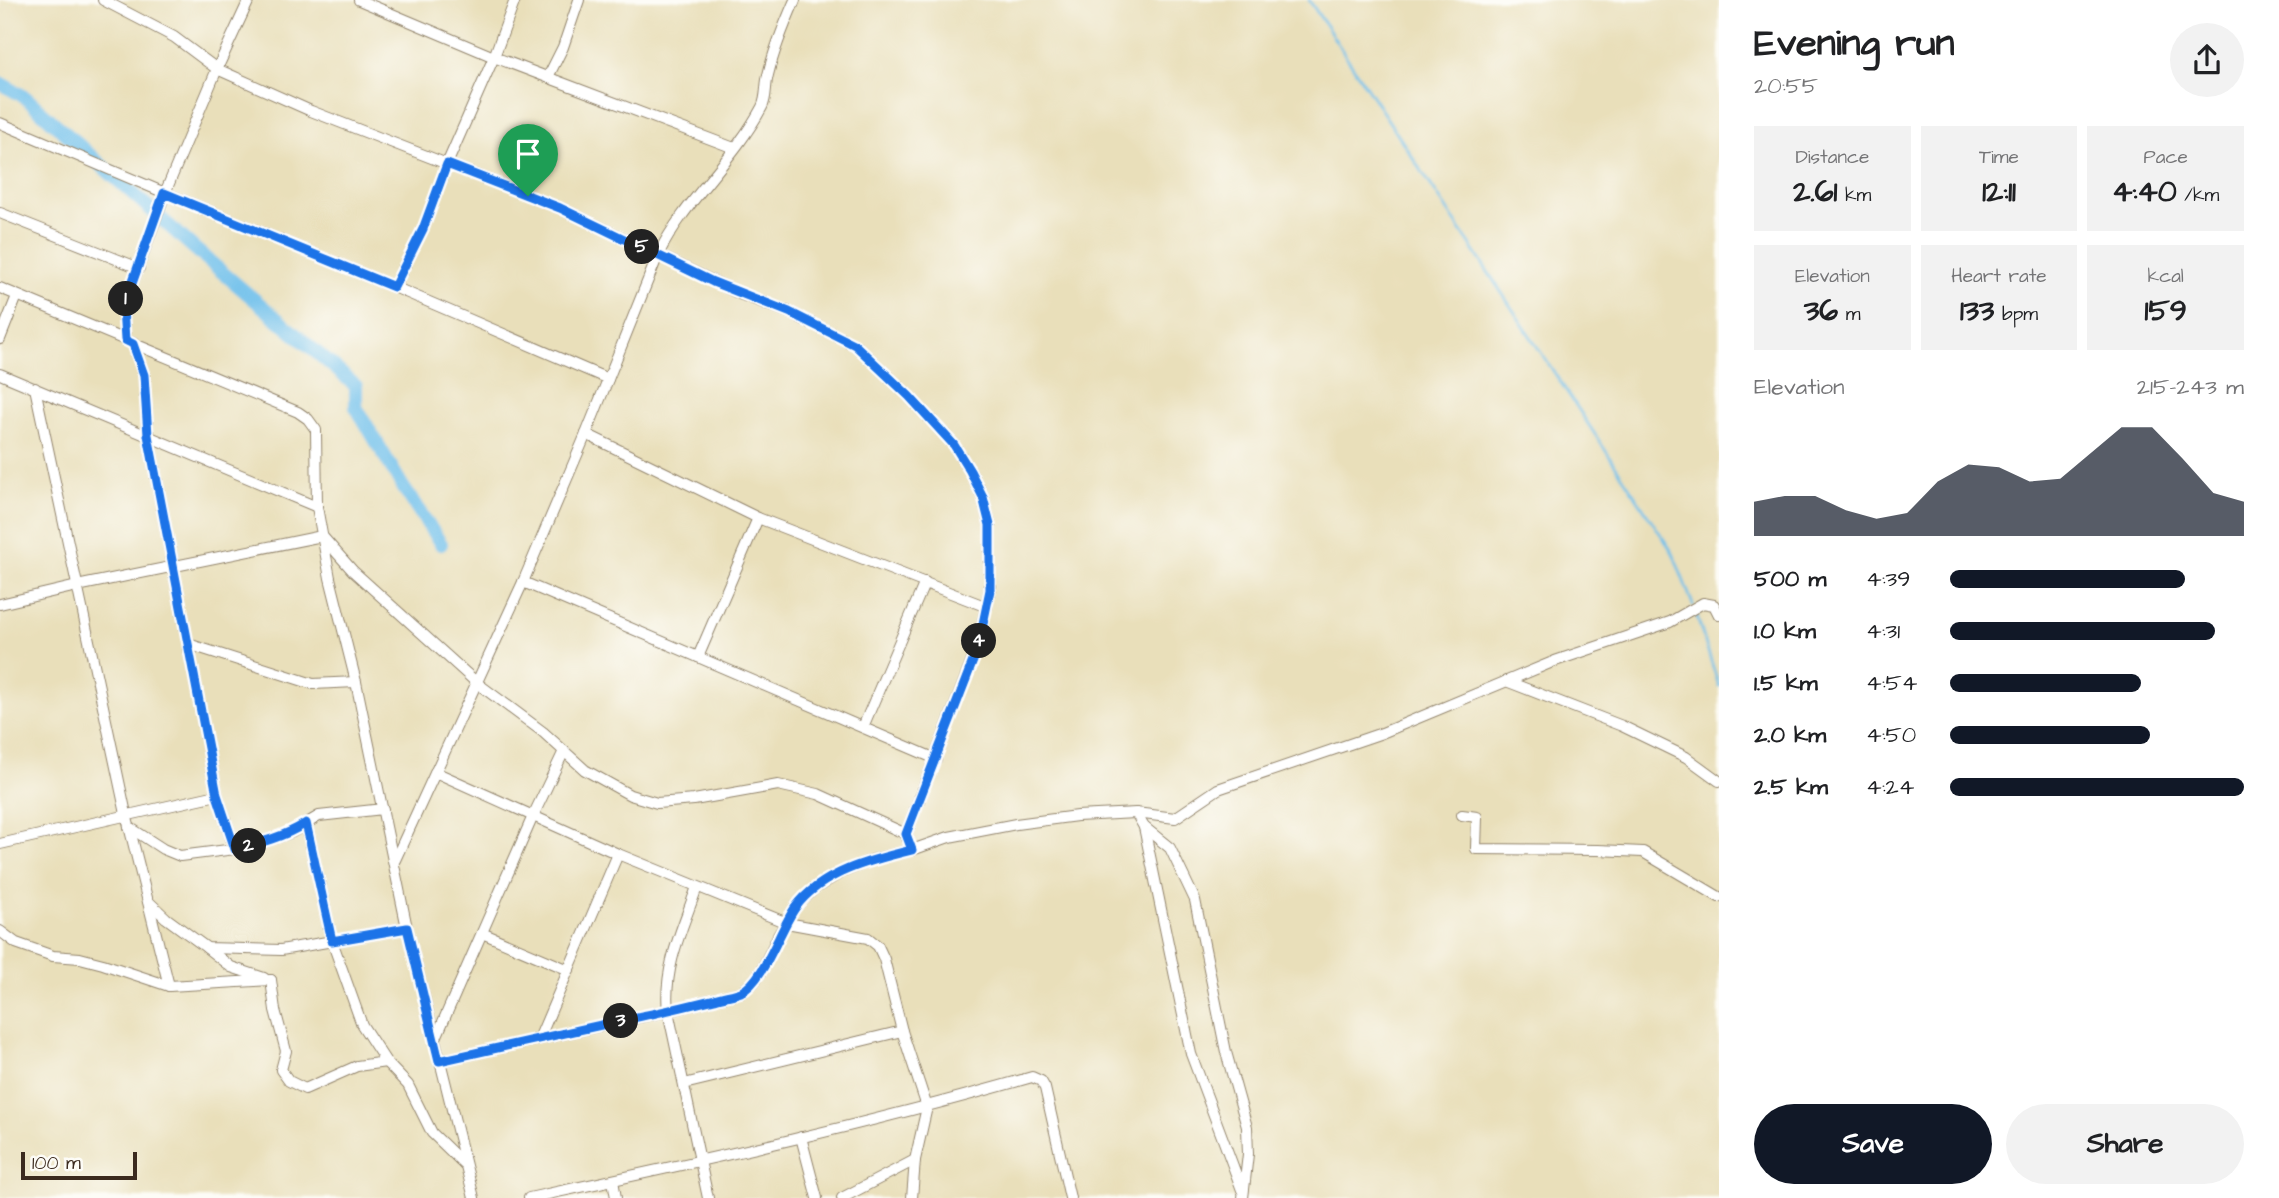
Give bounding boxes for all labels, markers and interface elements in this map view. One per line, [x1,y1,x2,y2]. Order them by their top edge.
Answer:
text: Evening run [1754,18,1955,70]
button: share [2170,23,2244,97]
text: 20:55 [1754,70,1818,102]
pin [498,124,558,196]
icon: arrive [509,135,547,173]
text: Distance [1795,144,1869,171]
text: Time [1979,144,2019,171]
text: Pace [2144,144,2188,171]
text: 2.61 [1793,171,1837,213]
text: 12:11 [1982,171,2016,213]
text: 4:40 [2112,171,2177,213]
text: km [1837,182,1871,209]
text: /km [2177,182,2219,209]
pin: 5 [624,230,660,264]
text: 5 [635,233,648,260]
text: Elevation [1795,263,1870,290]
text: Heart rate [1951,263,2047,290]
text: kcal [2147,263,2184,290]
pin: 1 [108,282,144,316]
text: 1 [124,285,127,312]
text: 36 [1804,290,1838,332]
text: 133 [1960,290,1994,332]
text: 159 [2145,290,2187,332]
text: m [1838,301,1861,328]
text: bpm [1994,301,2038,328]
text: Elevation [1754,371,1845,403]
text: 215–243 m [2137,371,2244,403]
text: 500 m [1754,563,1826,595]
text: 4:39 [1866,563,1910,595]
text: 1.0 km [1754,615,1816,647]
text: 4:31 [1866,615,1900,647]
pin: 4 [962,624,996,658]
text: 4 [972,627,985,654]
text: 1.5 km [1754,667,1818,699]
text: 4:54 [1866,667,1917,699]
text: 2.0 km [1754,719,1826,751]
text: 4:50 [1866,719,1916,751]
text: 2.5 km [1754,771,1828,803]
text: 4:24 [1866,771,1914,803]
pin: 2 [232,828,266,864]
text: 2 [243,832,254,859]
pin: 3 [604,1004,638,1038]
text: 3 [616,1007,625,1034]
button: Save [1754,1104,1992,1184]
button: Share [2006,1104,2244,1184]
scale bar [21,1149,136,1181]
text: 100 m [32,1150,81,1177]

